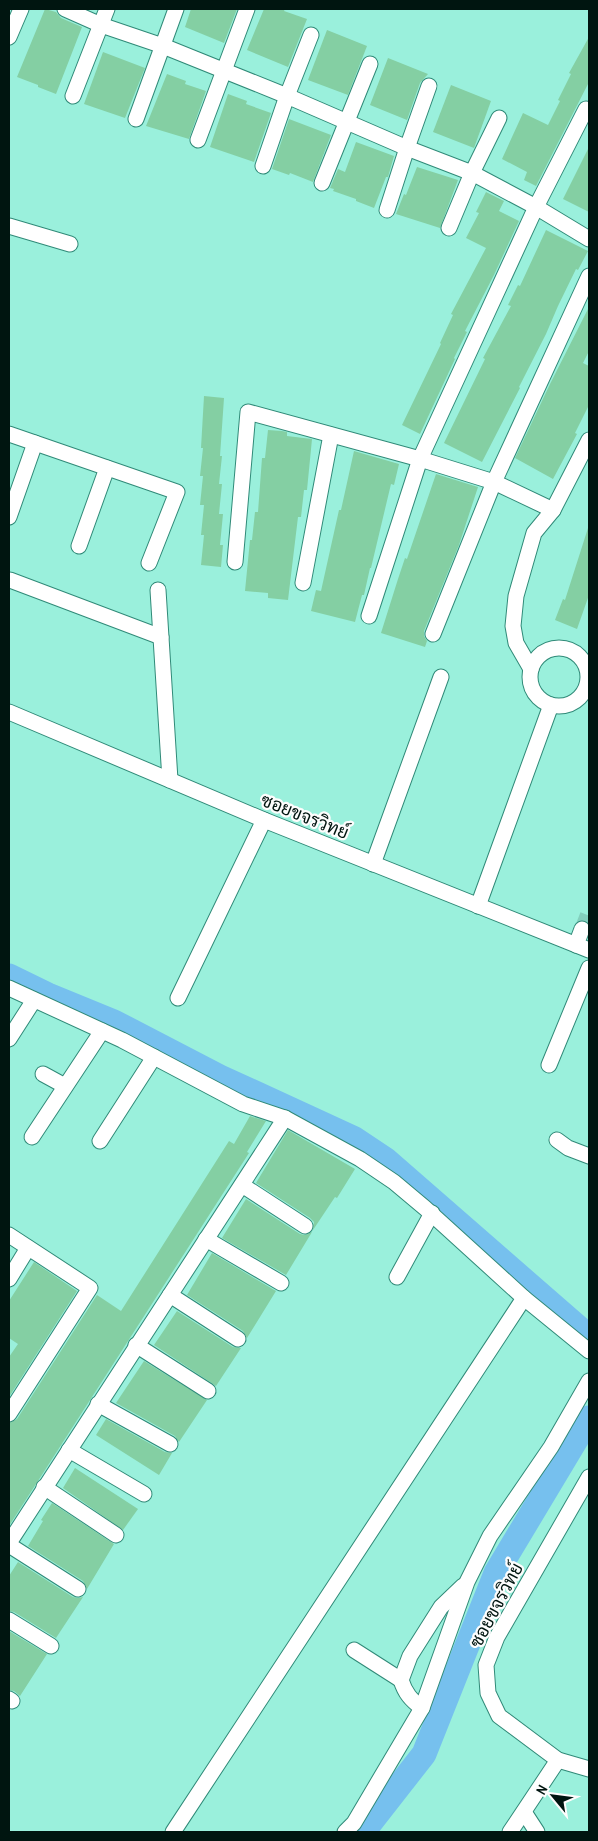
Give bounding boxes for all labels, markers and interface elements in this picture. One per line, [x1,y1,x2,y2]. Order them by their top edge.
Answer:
street label: ซอยขจรวิทย์ [257,787,353,845]
street label: ซอยขจรวิทย์ [463,1558,529,1652]
north arrow [528,1771,578,1821]
text: N [532,1782,552,1798]

